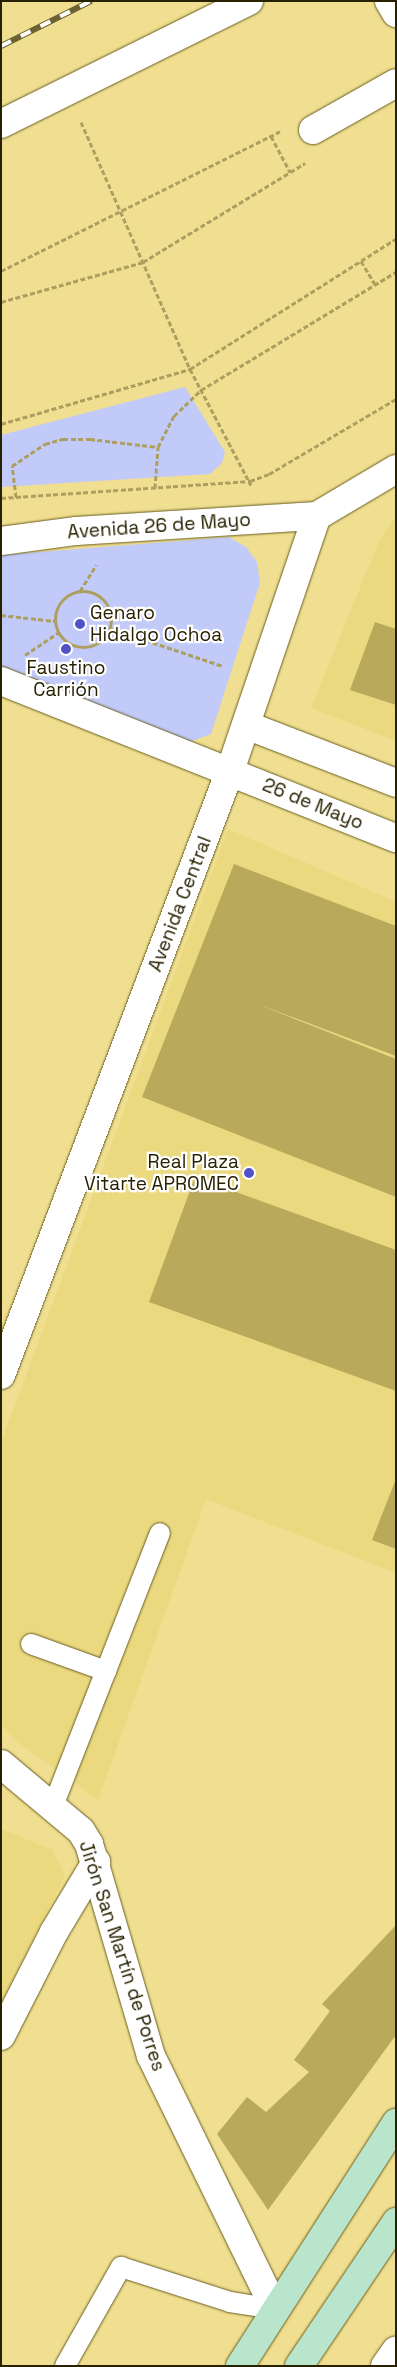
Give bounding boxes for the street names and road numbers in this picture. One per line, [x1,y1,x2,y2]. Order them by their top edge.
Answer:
street label: Avenida 26 de Mayo [66,508,252,544]
street label: 26 de Mayo [259,773,367,835]
street label: Avenida Central [144,833,216,975]
street label: Jirón San Martín de Porres [74,1838,170,2074]

